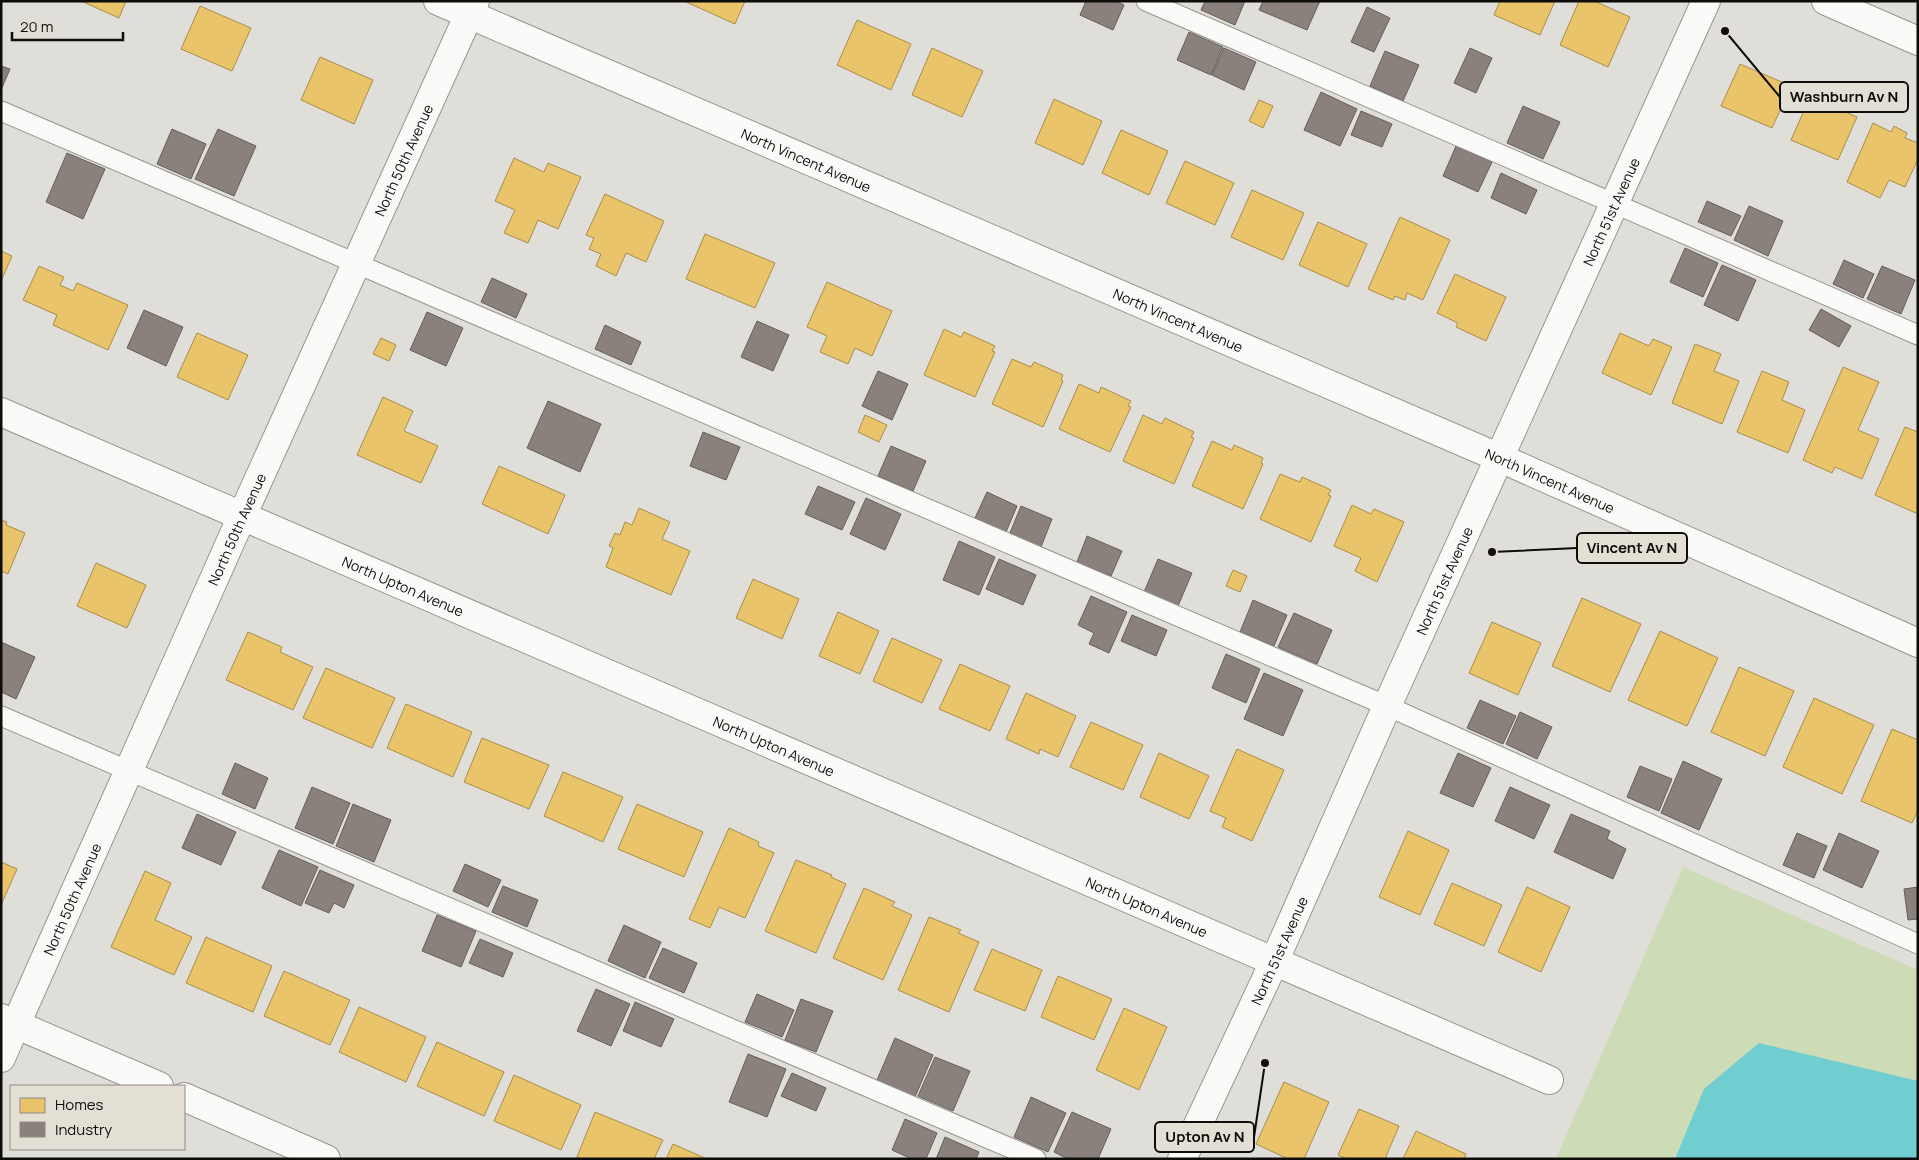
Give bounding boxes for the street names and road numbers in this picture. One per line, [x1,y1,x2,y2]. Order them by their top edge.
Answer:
street label: North 50th Avenue [369,101,437,219]
street label: North Vincent Avenue [738,123,874,196]
street label: North 51st Avenue [1578,154,1644,269]
street label: North Vincent Avenue [1110,283,1246,356]
street label: North Vincent Avenue [1482,443,1618,517]
street label: North 50th Avenue [203,470,270,588]
street label: North 51st Avenue [1411,523,1477,638]
street label: North Upton Avenue [339,551,467,620]
street label: North Upton Avenue [710,711,838,780]
street label: North 50th Avenue [38,840,105,958]
street label: North Upton Avenue [1083,872,1211,941]
street label: North 51st Avenue [1246,893,1311,1008]

